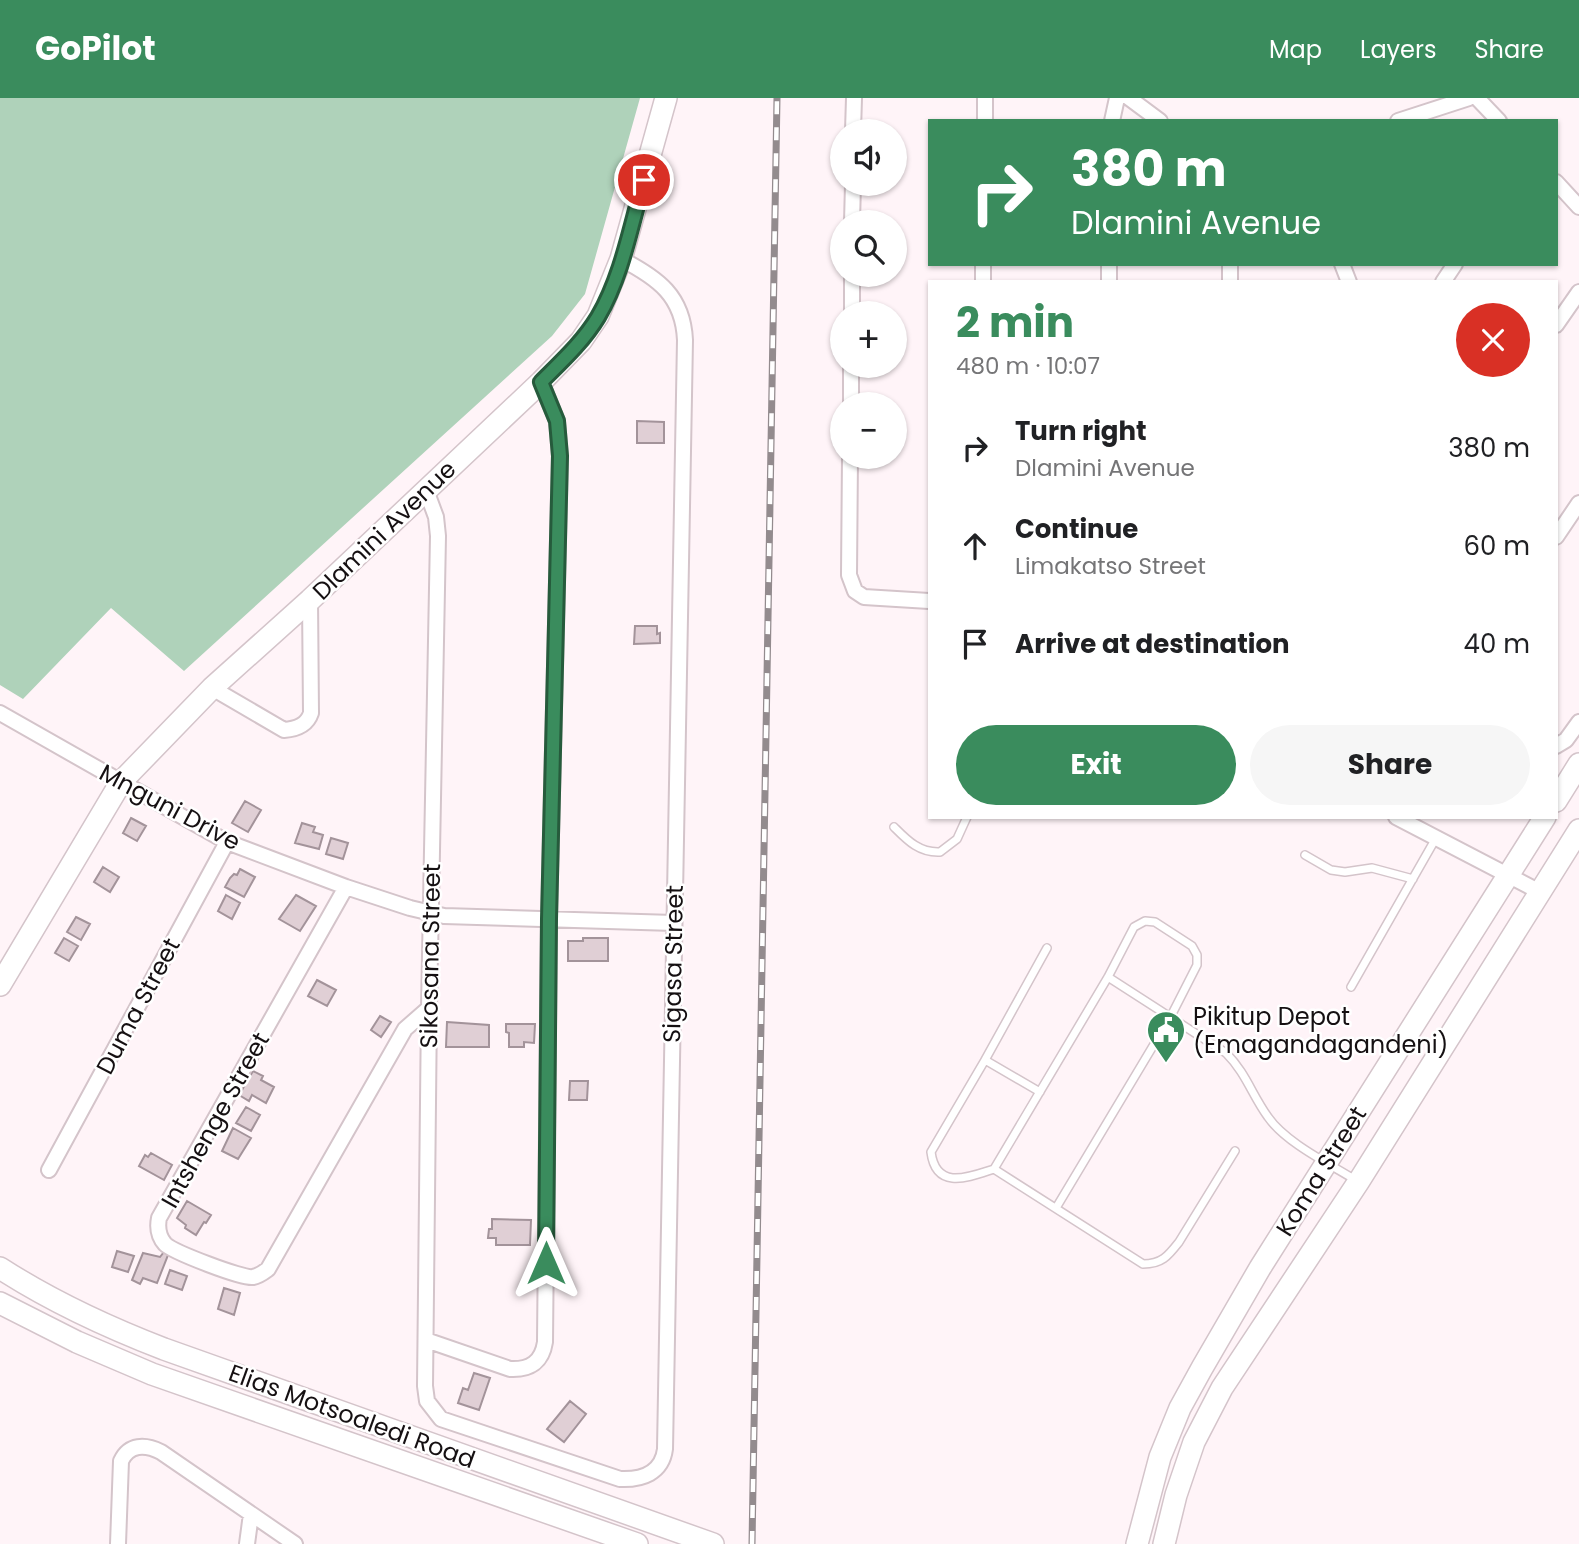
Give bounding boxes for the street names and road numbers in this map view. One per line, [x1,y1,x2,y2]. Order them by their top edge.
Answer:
street label: Dlamini Avenue [305,453,463,607]
street label: Mnguni Drive [94,756,246,858]
street label: Sikosana Street [412,863,448,1049]
street label: Sigasa Street [655,885,691,1043]
street label: Duma Street [88,932,188,1080]
street label: Intshenge Street [153,1026,277,1214]
street label: Koma Street [1268,1100,1374,1242]
street label: Elias Motsoaledi Road [224,1356,480,1476]

